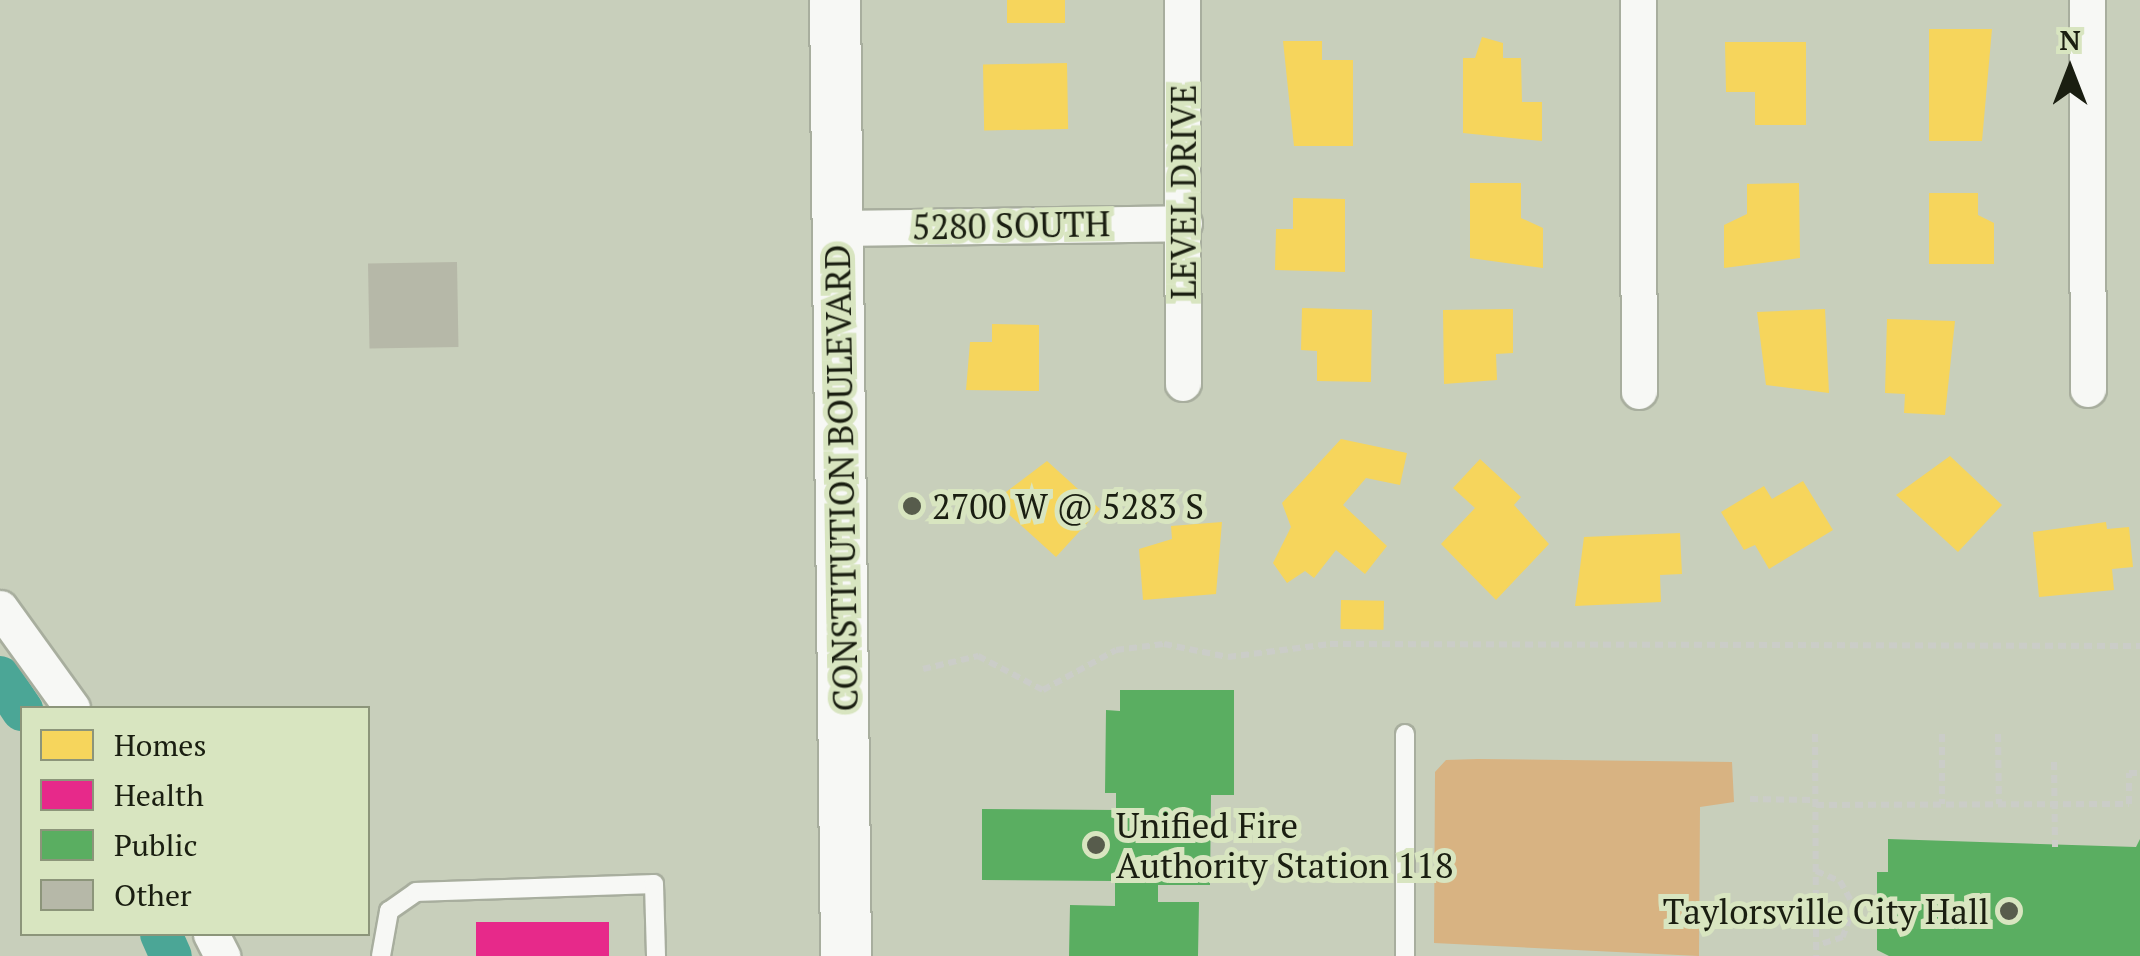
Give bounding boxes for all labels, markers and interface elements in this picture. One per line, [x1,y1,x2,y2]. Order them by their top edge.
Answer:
north arrow [2020,20,2120,120]
text: N [2059,21,2081,58]
street label: LEVEL DRIVE [1162,84,1204,300]
street label: 5280 SOUTH [911,202,1111,248]
street label: CONSTITUTION BOULEVARD [816,244,866,712]
place label: 2700 W @ 5283 S [932,485,1204,527]
marker: 2700 W @ 5283 S [901,495,923,517]
legend [20,706,370,936]
text: Homes [114,725,206,765]
text: Health [114,775,204,815]
place label: Unified Fire Authority Station 118 [1116,804,1454,886]
text: Public [114,825,197,865]
marker: Unified Fire Authority Station 118 [1085,834,1107,856]
text: Other [114,875,192,915]
place label: Taylorsville City Hall [1663,890,1989,932]
marker: Taylorsville City Hall [1998,900,2020,922]

